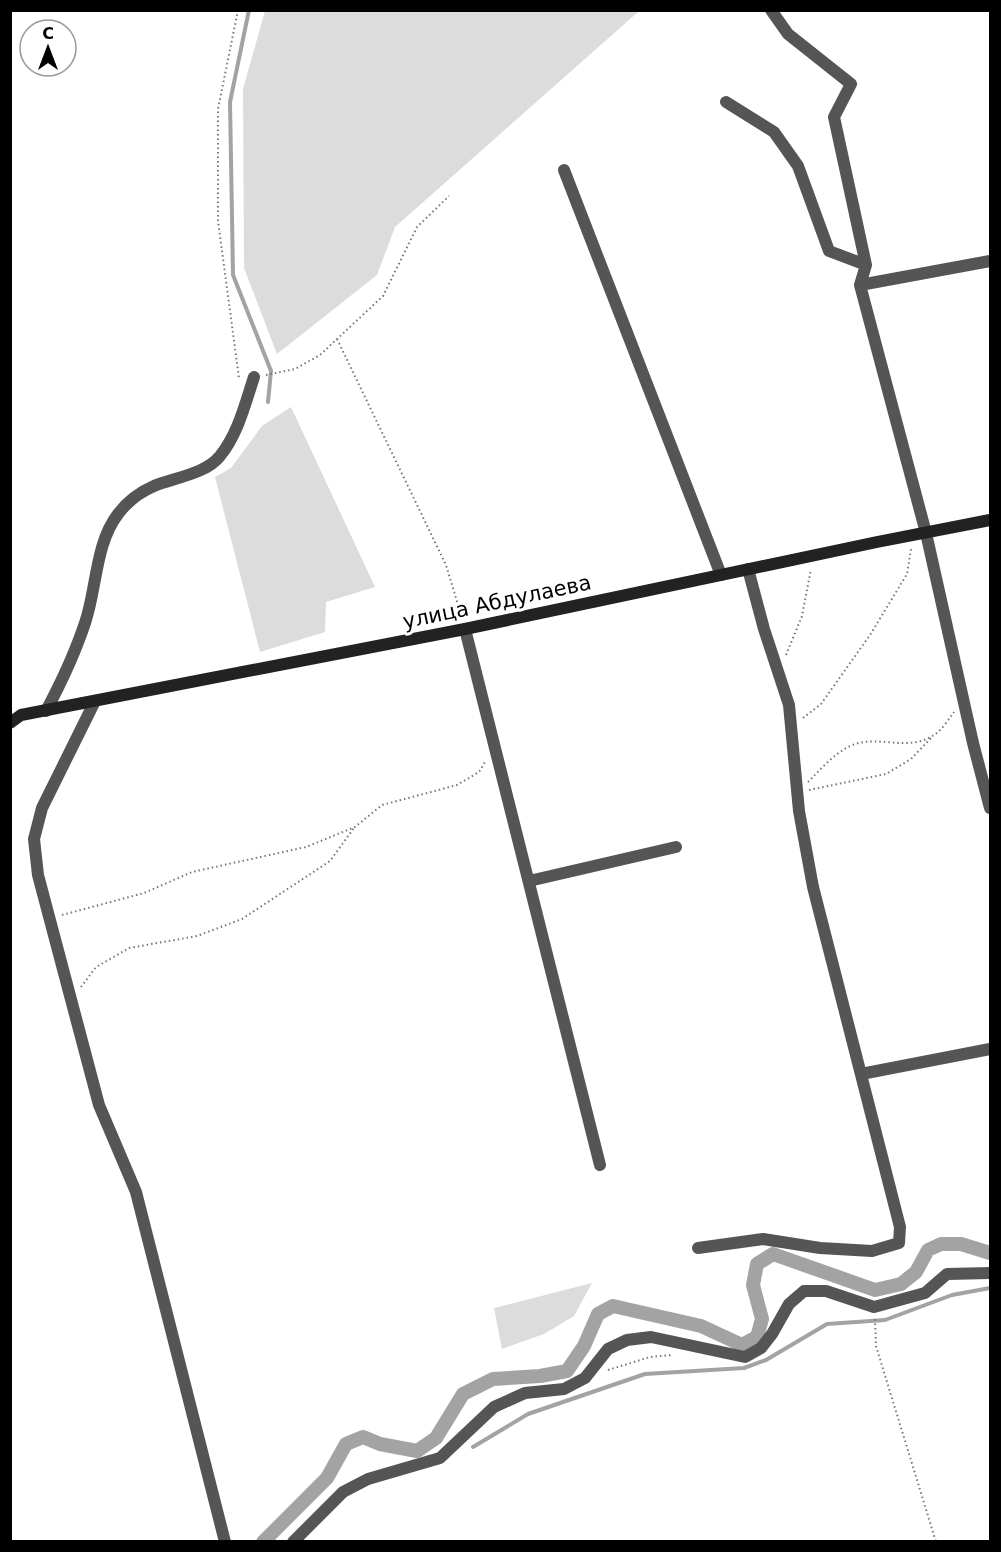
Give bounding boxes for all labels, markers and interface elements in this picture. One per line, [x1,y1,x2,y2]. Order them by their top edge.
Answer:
north arrow [18,18,78,78]
text: С [42,24,54,43]
street label: улица Абдулаева [401,570,593,634]

